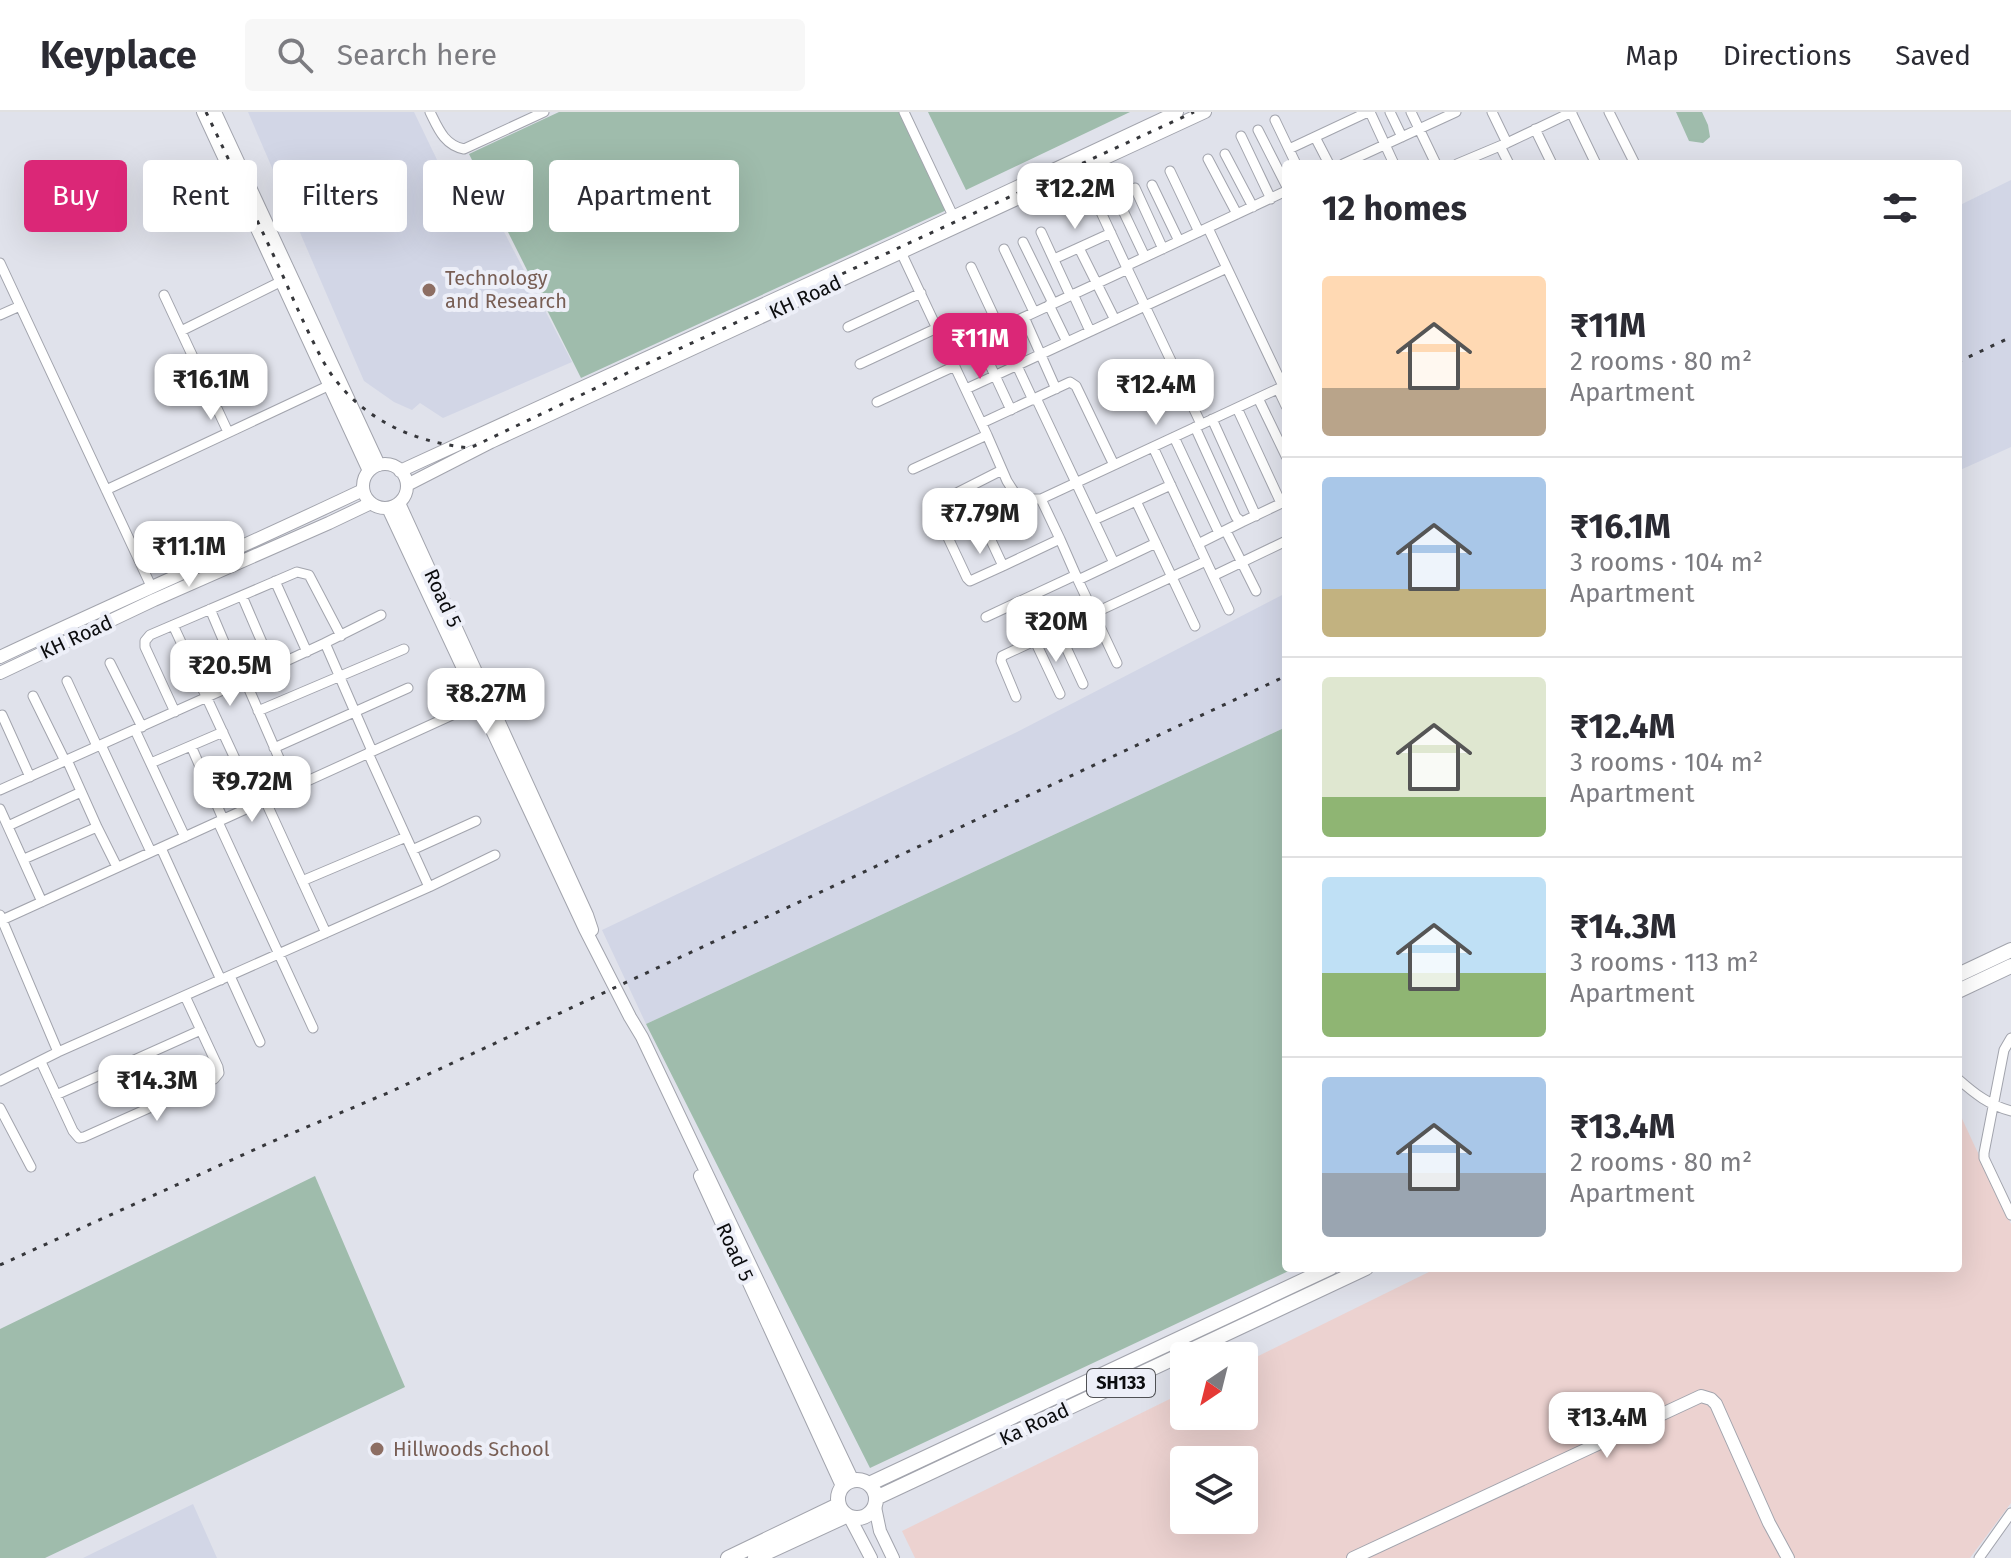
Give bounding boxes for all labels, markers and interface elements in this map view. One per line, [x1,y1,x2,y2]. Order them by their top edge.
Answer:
search box [245,19,805,91]
text: Keyplace [40,32,197,78]
icon: search [273,33,317,77]
text: Search here [337,37,497,73]
text: Map [1625,39,1679,72]
text: Directions [1723,39,1851,72]
text: Saved [1895,39,1971,72]
chip: Buy [24,160,127,232]
chip: Rent [143,160,257,232]
chip: Filters [273,160,407,232]
chip: New [423,160,533,232]
chip: Apartment [549,160,739,232]
pin: ₹12.2M [1010,163,1140,231]
text: ₹12.2M [1035,173,1115,204]
icon: filters [1878,186,1922,230]
text: 12 homes [1322,188,1467,229]
place label: Technology and Research [445,266,567,313]
street label: KH Road [765,270,845,324]
marker: Technology and Research [420,281,438,299]
text: ₹11M [1570,305,1646,346]
icon: home [1386,308,1482,404]
pin: ₹11M [933,313,1027,381]
text: ₹11M [951,323,1009,354]
text: 2 rooms · 80 m² [1570,346,1752,377]
pin: ₹16.1M [146,354,276,422]
pin: ₹12.4M [1091,359,1221,427]
text: ₹16.1M [173,364,249,395]
text: ₹12.4M [1116,369,1196,400]
text: Apartment [1570,377,1695,408]
pin: ₹7.79M [915,488,1045,556]
text: ₹7.79M [940,498,1020,529]
text: ₹16.1M [1570,506,1671,547]
icon: home [1386,509,1482,605]
pin: ₹11.1M [124,521,254,589]
text: ₹11.1M [152,531,226,562]
text: 3 rooms · 104 m² [1570,547,1763,578]
street label: Road 5 [419,565,467,631]
text: Apartment [1570,578,1695,609]
pin: ₹20M [1009,596,1103,664]
text: ₹20M [1024,606,1088,637]
street label: KH Road [36,610,116,664]
pin: ₹20.5M [165,640,295,708]
text: ₹20.5M [188,650,272,681]
pin: ₹8.27M [421,668,551,736]
text: ₹8.27M [446,678,526,709]
text: ₹12.4M [1570,706,1675,747]
icon: home [1386,709,1482,805]
text: 3 rooms · 104 m² [1570,747,1763,778]
pin: ₹9.72M [187,756,317,824]
text: ₹9.72M [212,766,292,797]
text: Apartment [1570,778,1695,809]
text: ₹14.3M [1570,906,1677,947]
icon: home [1386,909,1482,1005]
text: 3 rooms · 113 m² [1570,947,1759,978]
text: Apartment [1570,978,1695,1009]
pin: ₹14.3M [92,1055,222,1123]
text: ₹14.3M [116,1065,198,1096]
text: ₹13.4M [1570,1106,1675,1147]
icon: home [1386,1109,1482,1205]
text: 2 rooms · 80 m² [1570,1147,1752,1178]
text: Apartment [1570,1178,1695,1209]
street label: Road 5 [711,1219,759,1285]
north arrow [1170,1342,1258,1430]
map controls [1170,1342,1258,1534]
road number: SH133 [1087,1369,1155,1397]
pin: ₹13.4M [1542,1392,1672,1460]
street label: Ka Road [995,1397,1073,1451]
text: ₹13.4M [1567,1402,1647,1433]
place label: Hillwoods School [393,1437,550,1461]
marker: Hillwoods School [368,1440,386,1458]
button: layers [1170,1446,1258,1534]

